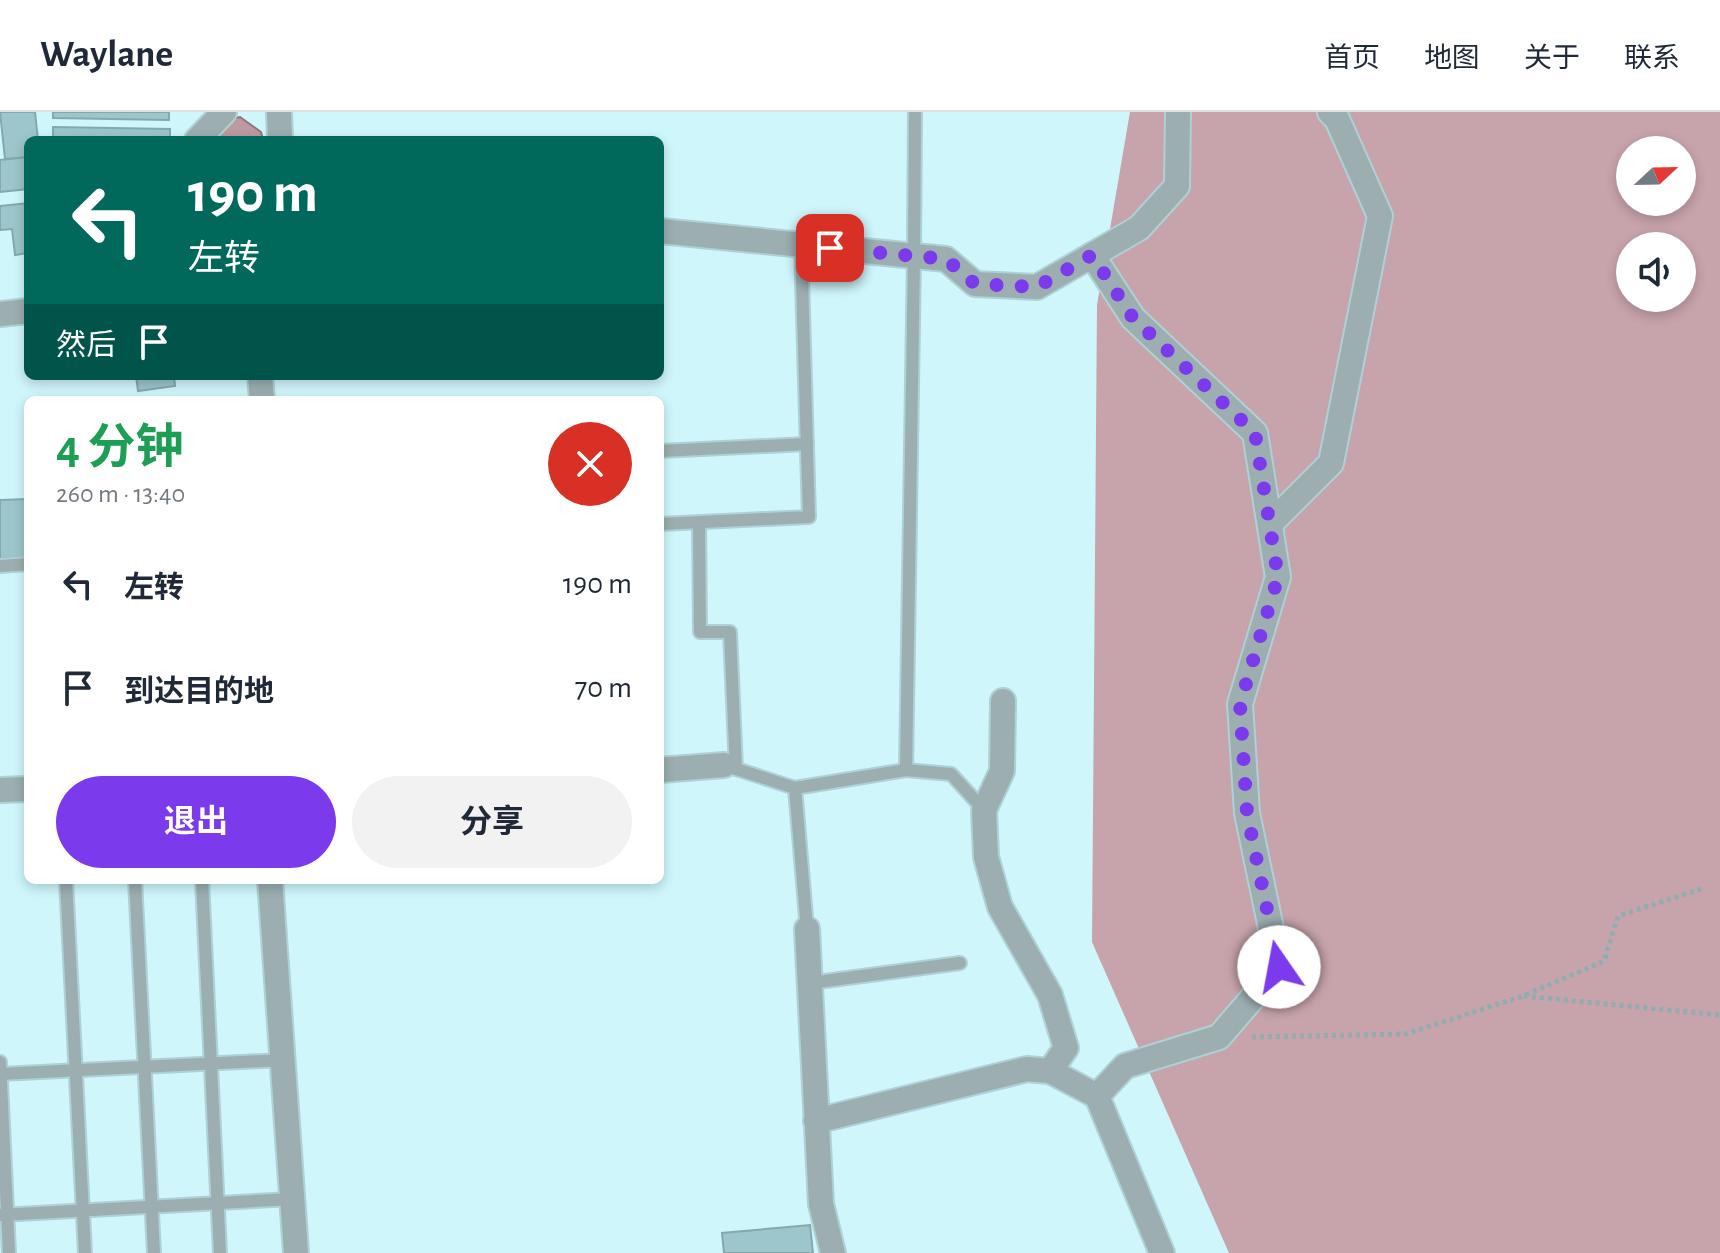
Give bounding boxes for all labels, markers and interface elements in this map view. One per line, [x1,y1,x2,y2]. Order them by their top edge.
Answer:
text: Waylane [40,36,173,74]
text: 首页 [1324,45,1380,73]
text: 地图 [1424,45,1480,73]
text: 关于 [1524,45,1580,73]
text: 联系 [1624,45,1680,73]
north arrow [1616,136,1696,216]
map controls [1616,136,1696,312]
text: 190 m [188,166,318,222]
icon: left [56,168,160,272]
pin [796,214,864,282]
icon: arrive [808,226,852,270]
button: sound [1616,232,1696,312]
text: 左转 [188,241,260,277]
icon: arrive [132,320,176,364]
text: 然后 [56,331,116,361]
button: close [548,422,632,506]
text: 4 分钟 [56,425,183,473]
text: 260 m · 13:40 [56,481,185,507]
icon: left [56,562,100,606]
text: 190 m [563,569,632,599]
text: 左转 [124,573,184,603]
icon: arrive [56,666,100,710]
text: 70 m [575,673,632,703]
text: 到达目的地 [124,677,274,707]
button: 退出 [56,776,336,868]
button: 分享 [352,776,632,868]
position arrow [1237,925,1321,1009]

